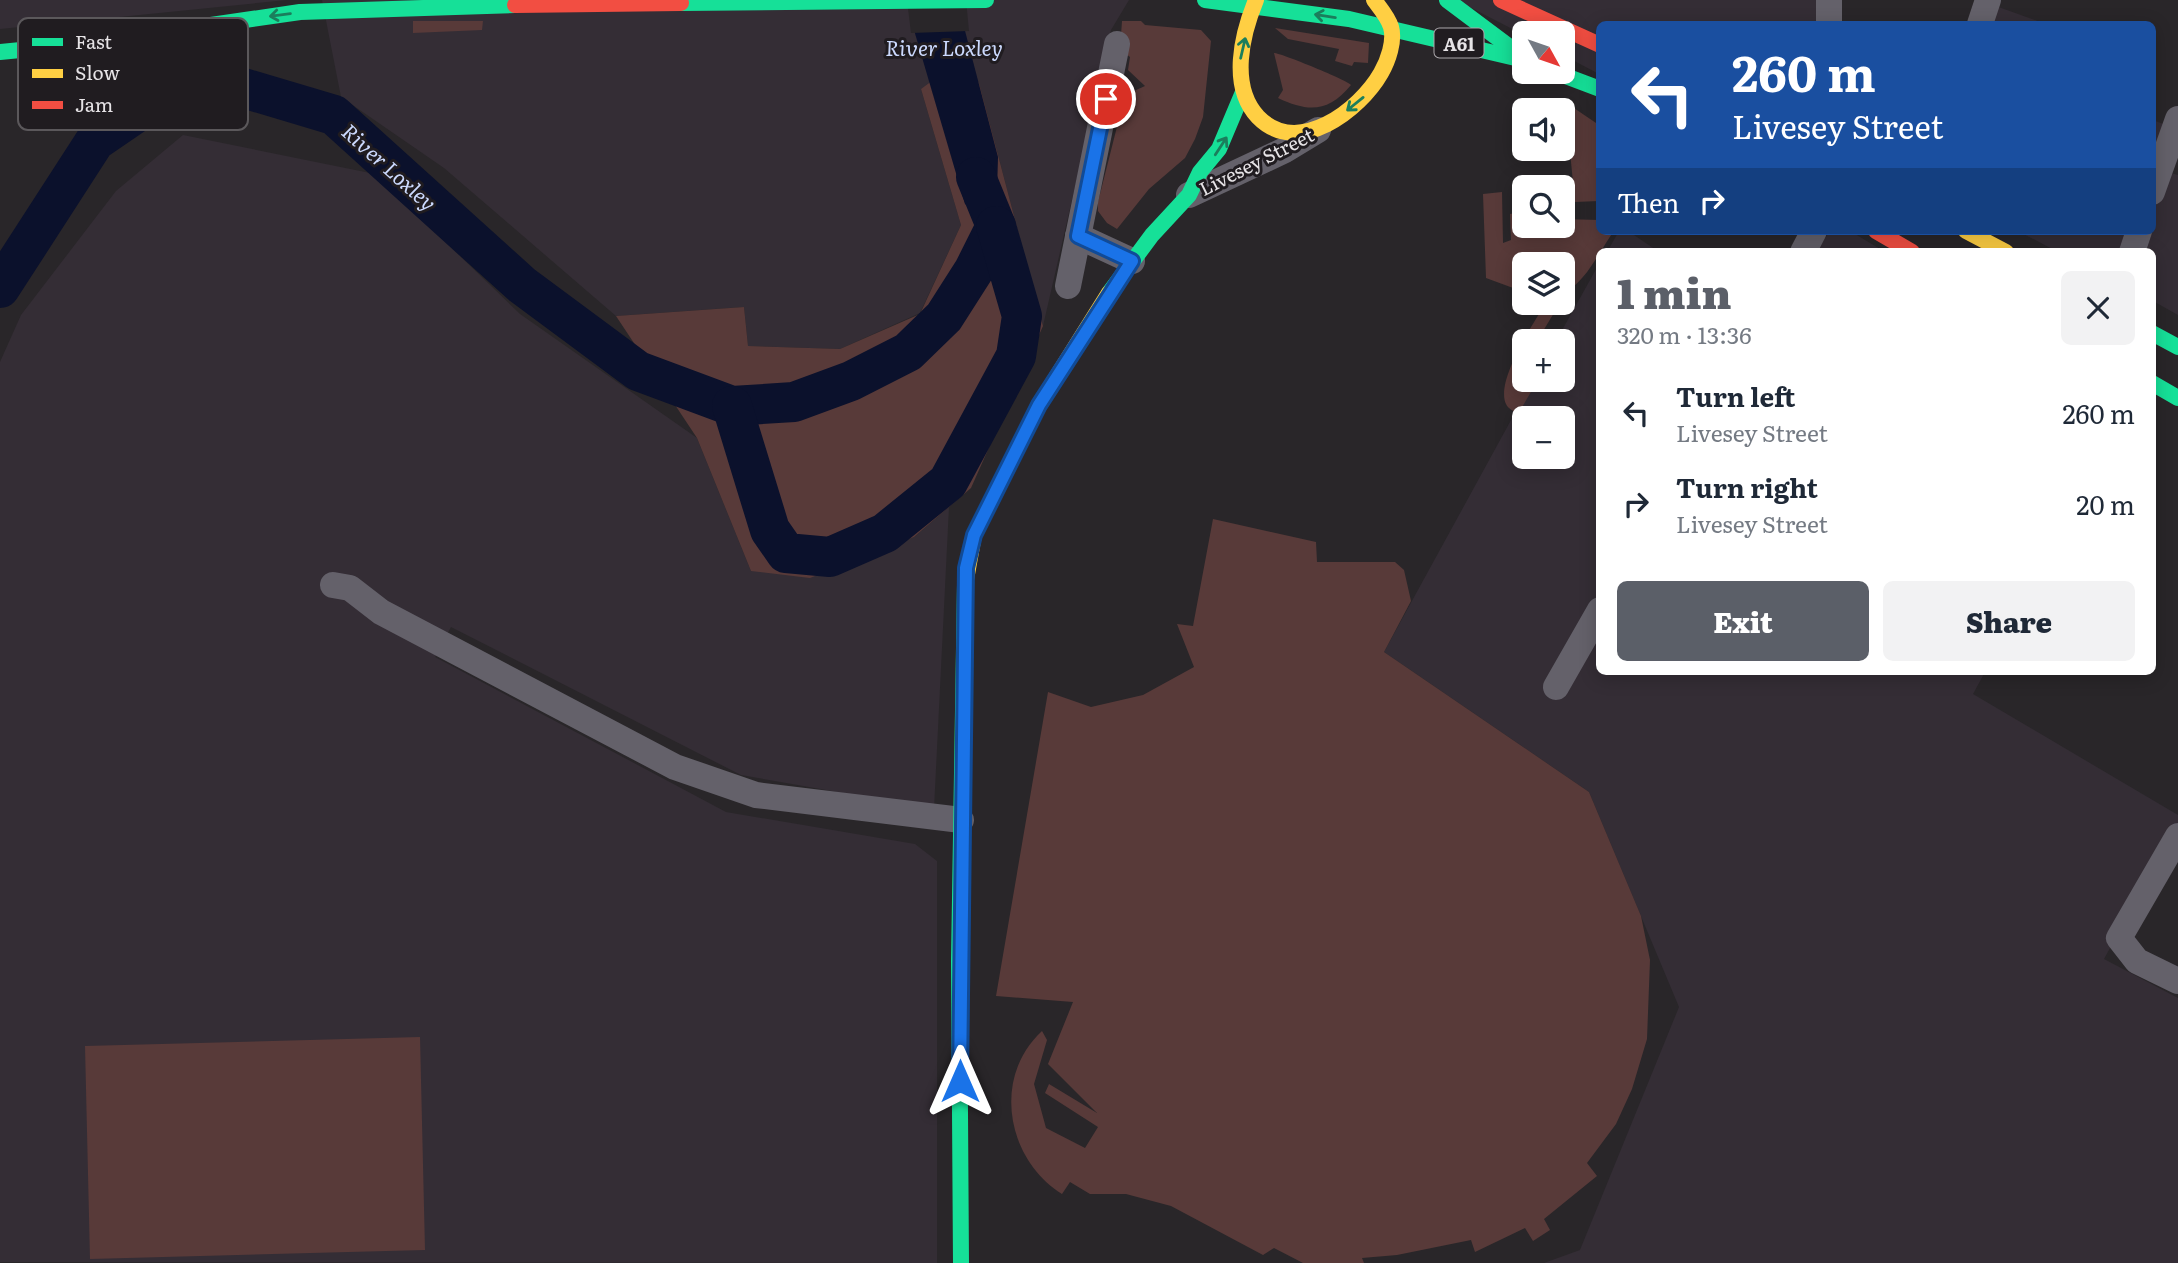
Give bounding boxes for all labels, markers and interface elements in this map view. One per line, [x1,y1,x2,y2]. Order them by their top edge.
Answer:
one-way arrow [269,8,292,21]
one-way arrow [1314,9,1337,22]
legend [18,18,248,130]
north arrow [1512,21,1575,84]
map controls [1512,21,1575,469]
text: Fast [75,27,112,55]
road number: A61 [1434,28,1484,58]
water label: River Loxley [885,31,1003,62]
text: 260 m [1732,34,1876,107]
one-way arrow [1237,37,1250,59]
icon: left [1617,49,1708,140]
text: Slow [75,58,120,86]
pin [1076,69,1136,129]
icon: arrive [1087,80,1125,118]
text: Jam [75,90,113,118]
one-way arrow [1346,96,1364,112]
button: sound [1512,98,1575,161]
text: Livesey Street [1732,101,1943,149]
water label: River Loxley [336,115,444,217]
street label: Livesey Street [1194,120,1319,202]
one-way arrow [1213,137,1228,156]
button: search [1512,175,1575,238]
text: Then [1617,182,1679,221]
icon: right [1693,182,1731,220]
button: layers [1512,252,1575,315]
text: 1 min [1617,260,1732,322]
button: close [2061,271,2135,345]
text: 320 m · 13:36 [1617,317,1752,351]
button: + [1512,329,1575,392]
text: Turn left [1676,376,1795,415]
text: 260 m [2062,393,2135,432]
icon: left [1617,394,1655,432]
button: − [1512,406,1575,469]
text: Livesey Street [1676,415,1828,449]
text: Turn right [1676,467,1818,506]
text: 20 m [2076,484,2135,523]
icon: right [1617,485,1655,523]
text: Livesey Street [1676,506,1828,540]
button: Exit [1617,581,1869,661]
button: Share [1883,581,2135,661]
position arrow [923,1044,997,1118]

